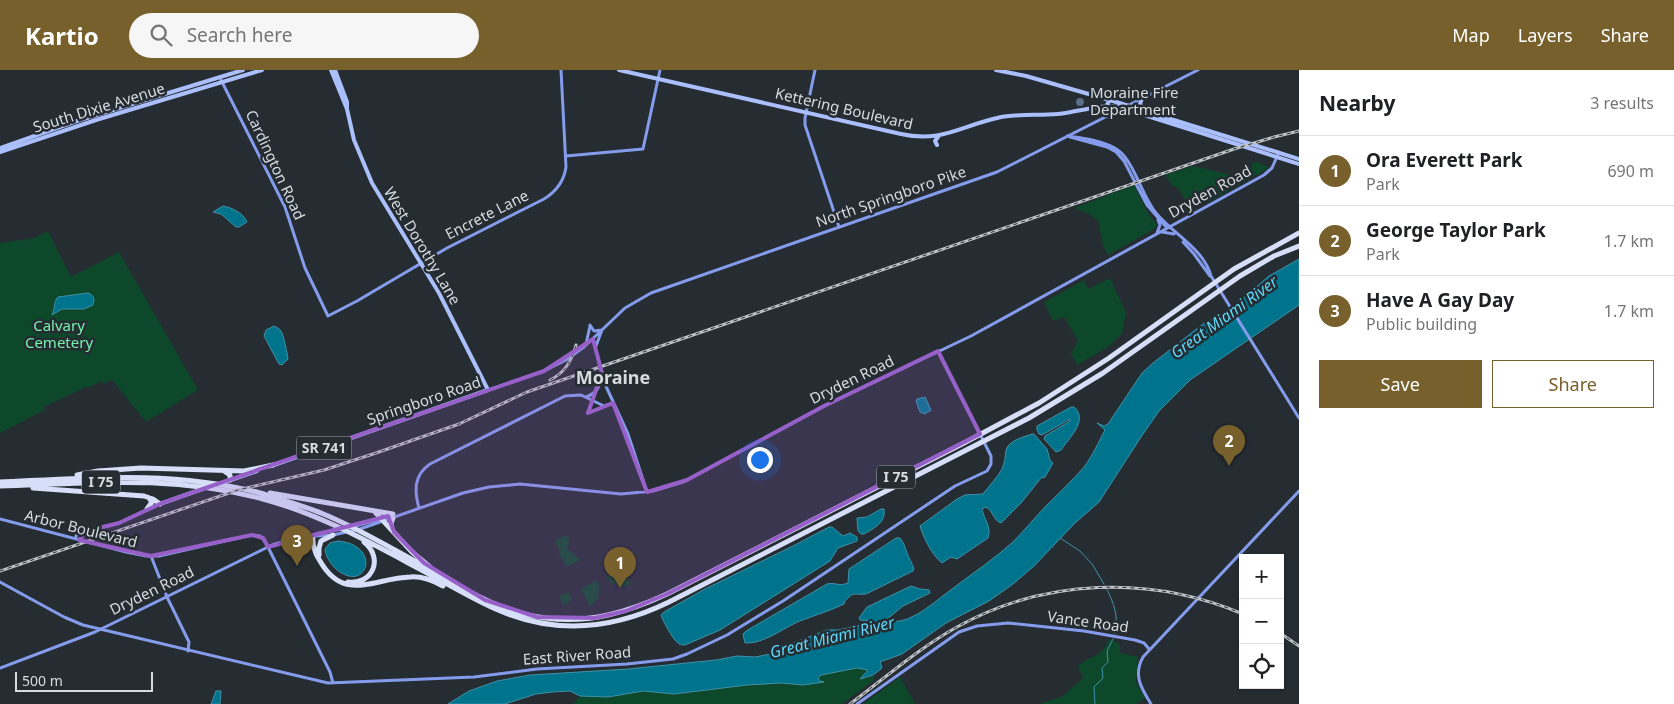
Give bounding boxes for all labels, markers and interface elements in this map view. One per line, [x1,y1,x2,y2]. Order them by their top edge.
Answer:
search box [129,13,479,58]
text: Kartio [25,19,99,52]
icon: search [147,21,175,49]
text: Search here [187,22,292,48]
text: Map [1452,23,1490,47]
text: Layers [1518,23,1573,47]
text: Share [1601,23,1649,47]
street label: South Dixie Avenue [30,77,167,137]
street label: Kettering Boulevard [773,82,915,134]
place label: Moraine Fire Department [1090,82,1179,119]
text: Nearby [1319,89,1395,117]
text: 3 results [1590,92,1654,114]
marker: Moraine Fire Department [1074,96,1086,108]
street label: Cardington Road [242,106,310,223]
text: Ora Everett Park [1366,147,1523,173]
street label: Dryden Road [1165,160,1254,222]
text: 1 [1330,160,1340,182]
text: 690 m [1607,160,1654,182]
street label: North Springboro Pike [813,161,969,231]
text: Park [1366,173,1400,195]
street label: West Dorothy Lane [380,183,466,308]
street label: Encrete Lane [441,185,532,244]
text: George Taylor Park [1366,217,1546,243]
text: 2 [1330,230,1340,252]
text: 1.7 km [1604,230,1654,252]
text: Park [1366,243,1400,265]
water label: Great Miami River [1166,270,1283,363]
text: Have A Gay Day [1366,287,1514,313]
text: 3 [1330,300,1340,322]
text: 1.7 km [1604,300,1654,322]
text: Public building [1366,313,1477,335]
park label: Calvary Cemetery [25,315,93,352]
street label: Dryden Road [806,350,897,408]
button: Save [1319,360,1482,408]
button: Share [1492,360,1654,408]
district label: Moraine [576,365,650,389]
street label: Springboro Road [364,371,483,429]
pin: 2 [1213,425,1245,466]
road number: SR 741 [296,436,352,459]
your location [747,447,773,473]
road number: I 75 [877,466,915,488]
road number: I 75 [82,471,120,494]
street label: Arbor Boulevard [23,504,140,552]
pin: 3 [281,525,313,566]
pin: 1 [604,547,636,588]
map controls [1239,554,1284,689]
button: + [1239,554,1284,599]
street label: Dryden Road [106,561,197,619]
button: − [1239,599,1284,644]
street label: Vance Road [1046,605,1130,637]
water label: Great Miami River [767,611,897,663]
street label: East River Road [522,641,632,669]
button: locate [1239,644,1284,689]
scale bar [15,669,152,692]
text: 500 m [22,671,63,690]

